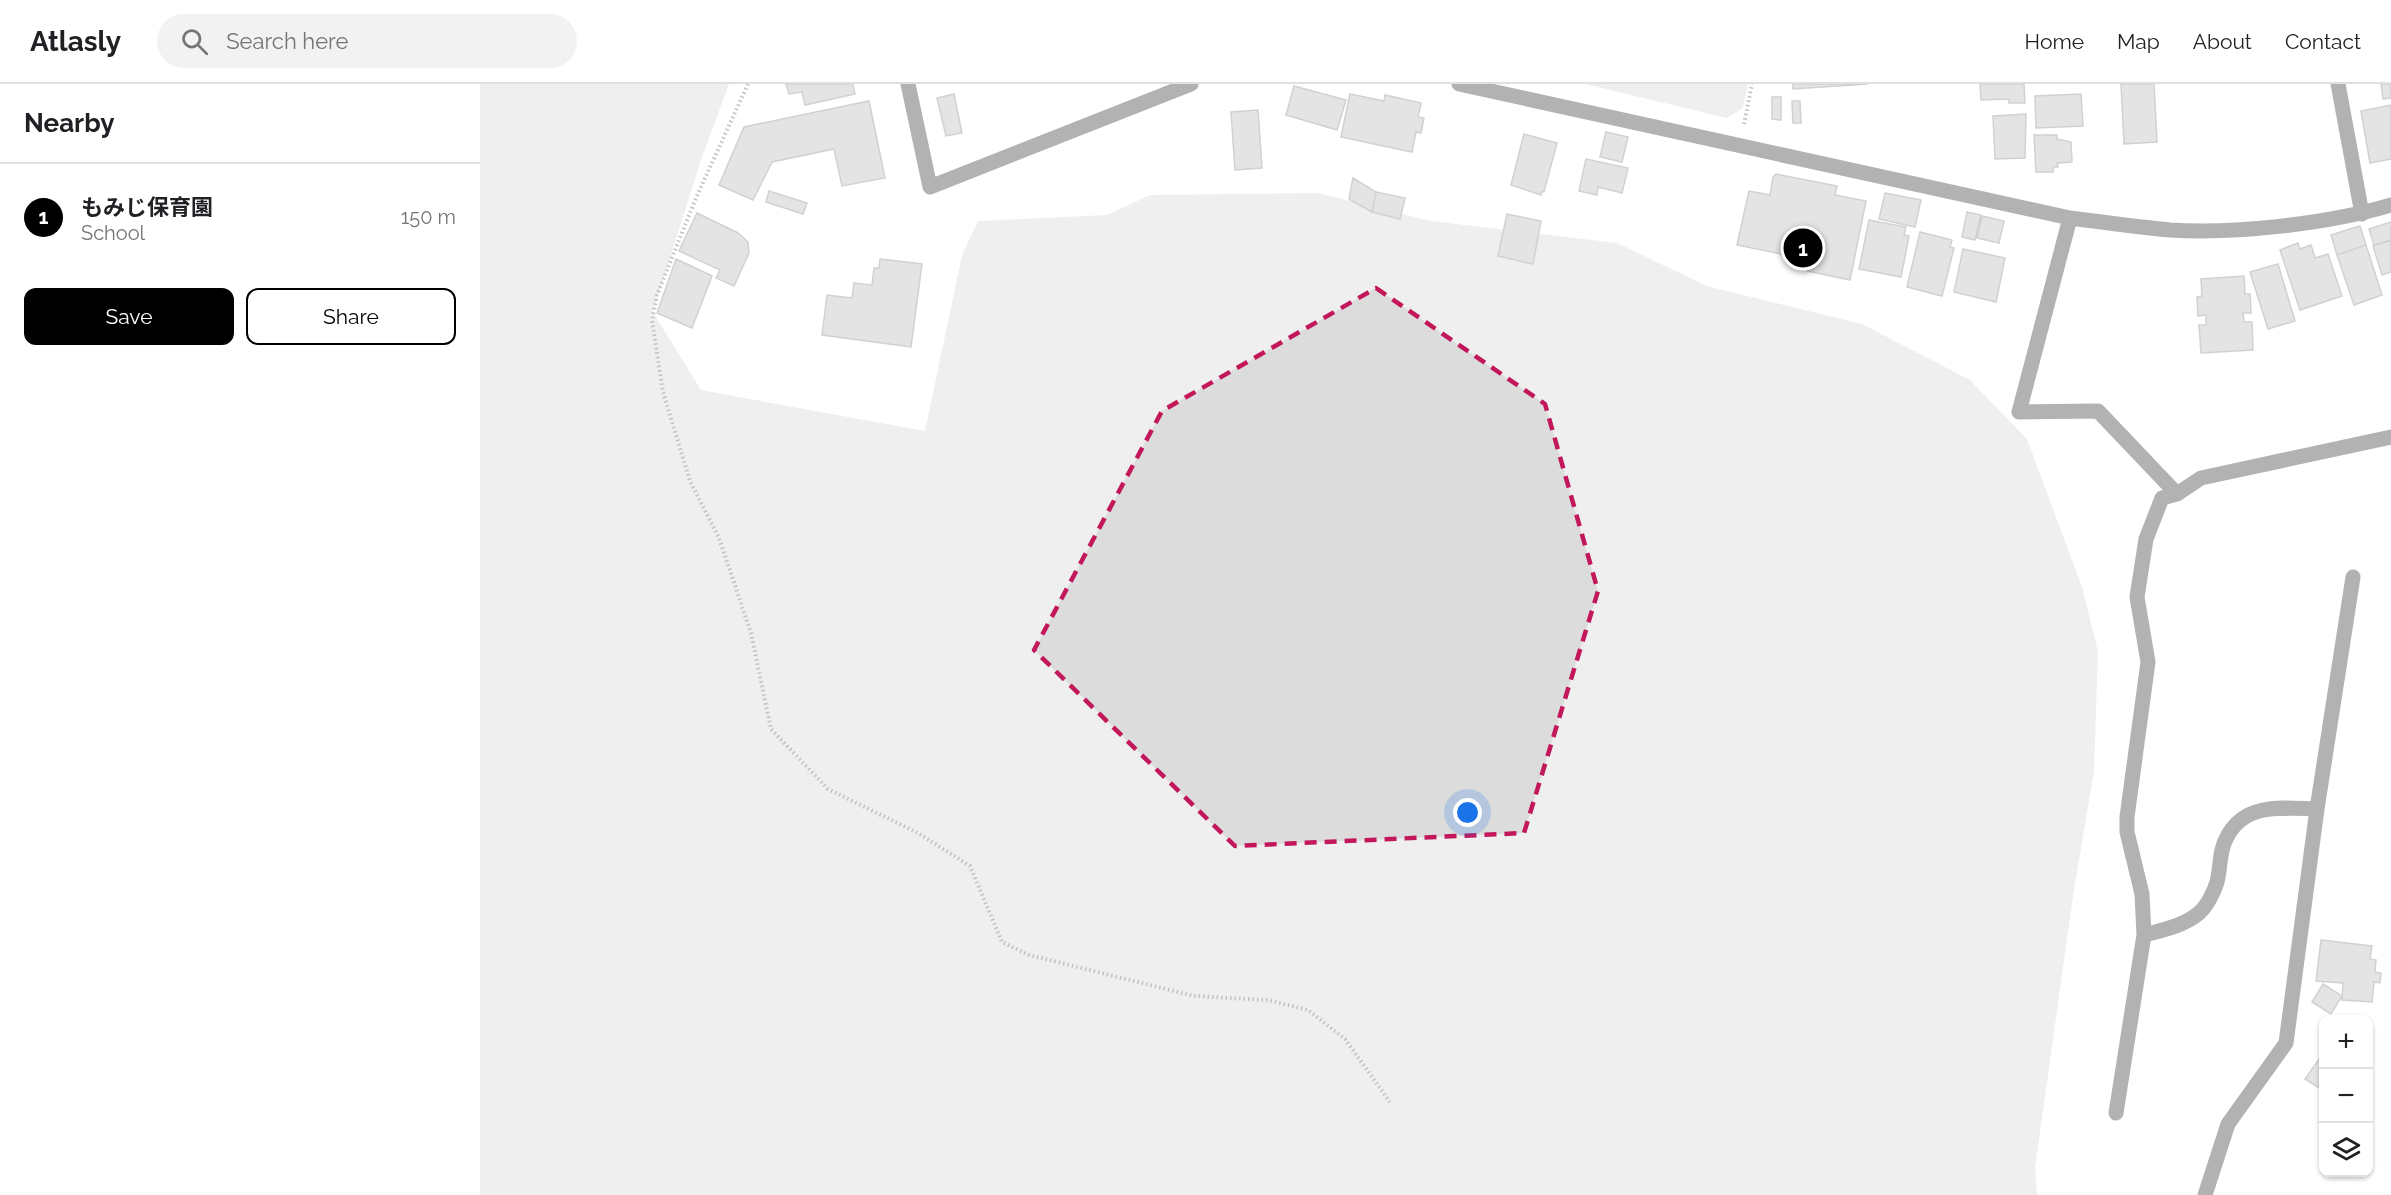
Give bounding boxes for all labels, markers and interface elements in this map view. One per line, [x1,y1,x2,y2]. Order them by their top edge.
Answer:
search box [157,14,577,68]
text: Atlasly [30,25,121,58]
icon: search [178,25,211,58]
text: Search here [226,28,348,54]
text: Home [2025,29,2084,54]
text: Map [2117,29,2160,54]
text: About [2193,29,2252,54]
text: Contact [2285,29,2361,54]
text: Nearby [24,108,114,138]
text: もみじ保育園 [81,194,213,220]
text: 1 [39,205,48,229]
text: 150 m [401,205,456,229]
text: School [81,221,145,245]
pin: 1 [1784,226,1822,270]
button: Save [24,288,234,345]
button: Share [246,288,456,345]
your location [1453,798,1482,827]
map controls [2319,1015,2373,1177]
button: + [2319,1015,2373,1069]
button: − [2319,1069,2373,1123]
button: layers [2319,1123,2373,1177]

